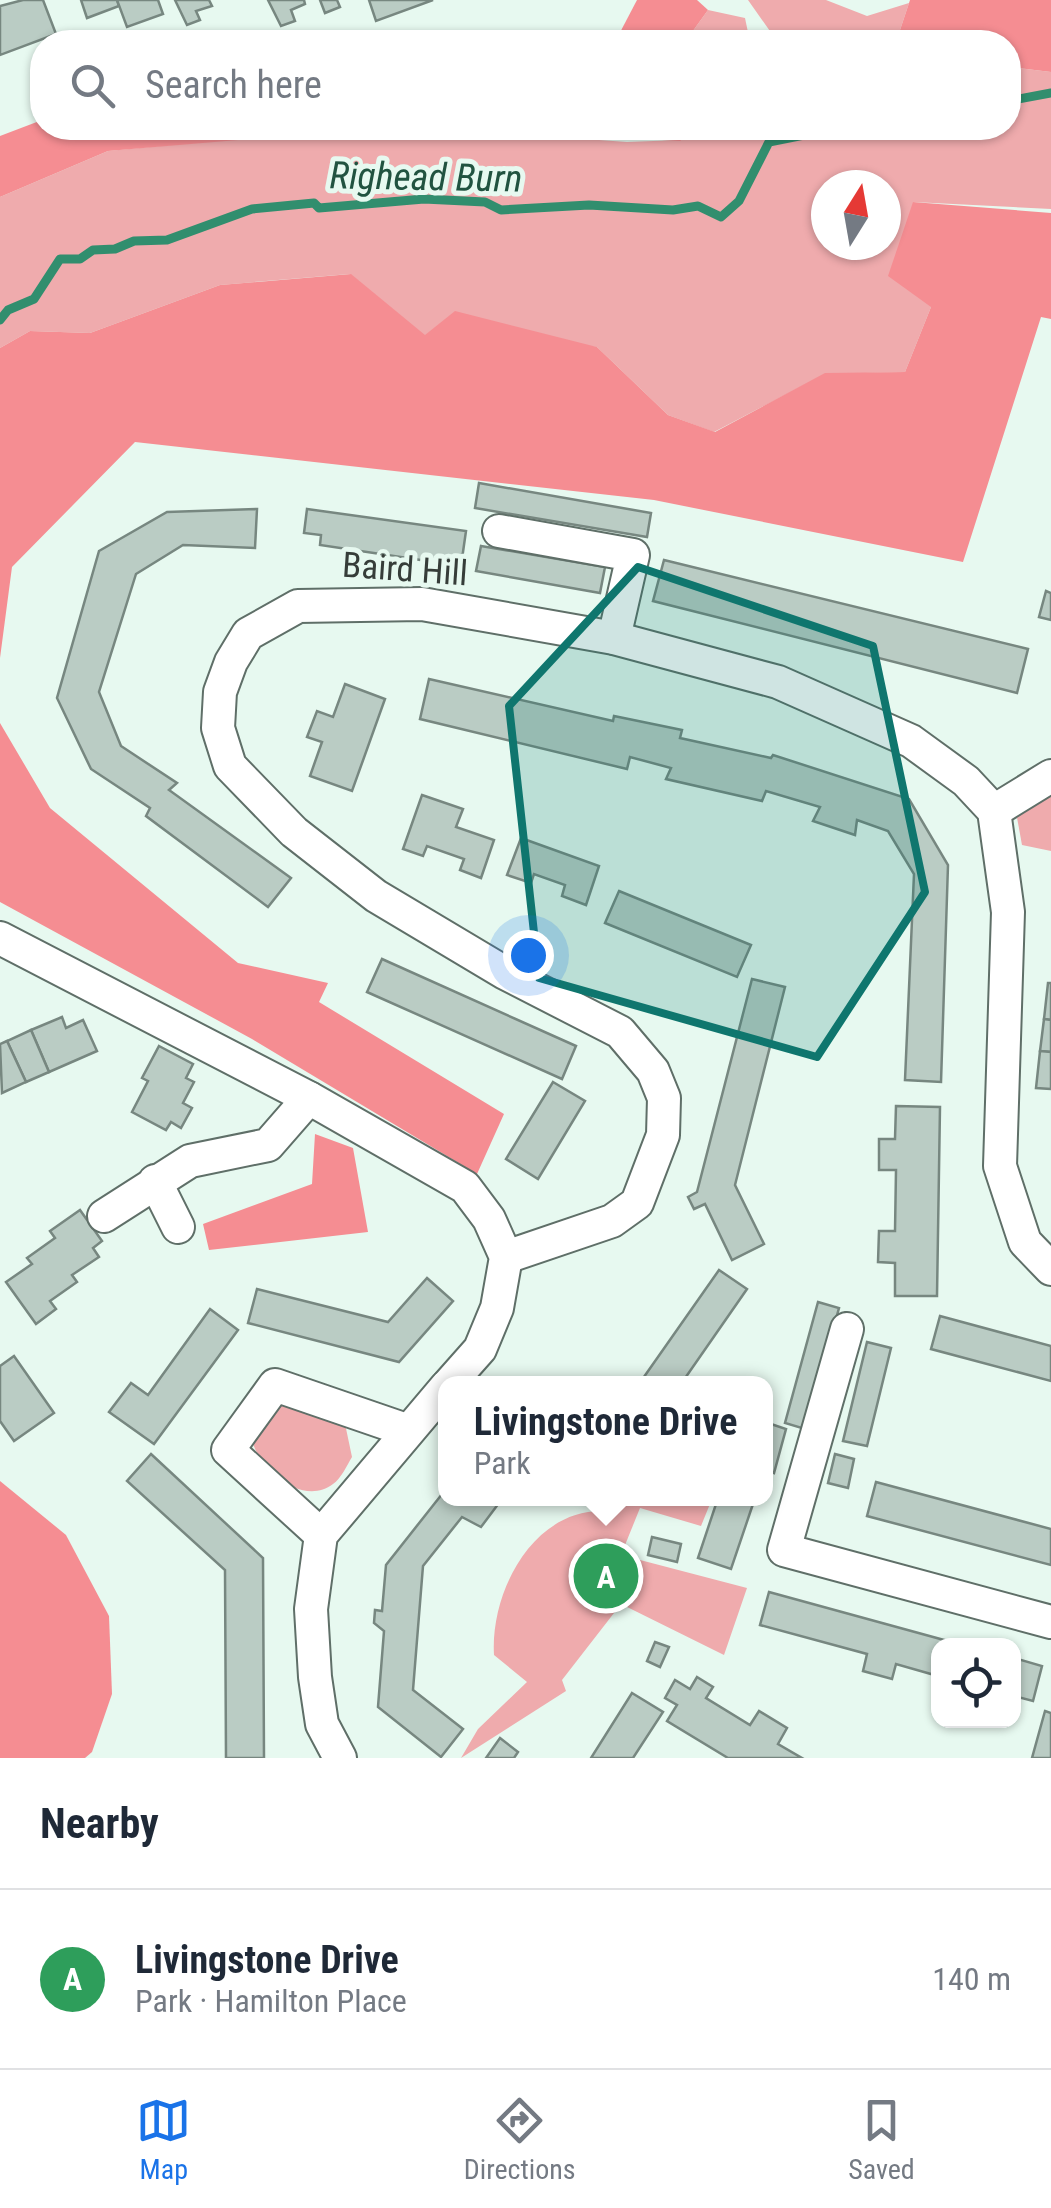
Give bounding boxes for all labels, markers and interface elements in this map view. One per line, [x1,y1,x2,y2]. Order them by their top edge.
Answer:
search box [30,30,1021,140]
icon: search [65,58,120,113]
text: Search here [145,63,322,107]
water label: Righead Burn [329,153,523,201]
north arrow [811,170,901,260]
street label: Baird Hill [341,545,469,594]
your location [503,930,554,981]
popup [438,1376,773,1506]
text: Livingstone Drive [474,1400,737,1444]
text: Park [474,1444,531,1482]
pin: A [574,1538,638,1614]
map controls [931,1638,1021,1728]
button: locate [931,1638,1021,1728]
text: Nearby [40,1799,159,1848]
text: Livingstone Drive [135,1938,399,1982]
text: A [63,1960,82,1998]
text: 140 m [932,1960,1011,1998]
text: Park · Hamilton Place [135,1982,407,2020]
tab: Map [136,2093,191,2186]
tab: Directions [464,2093,576,2186]
tab: Saved [848,2093,915,2186]

